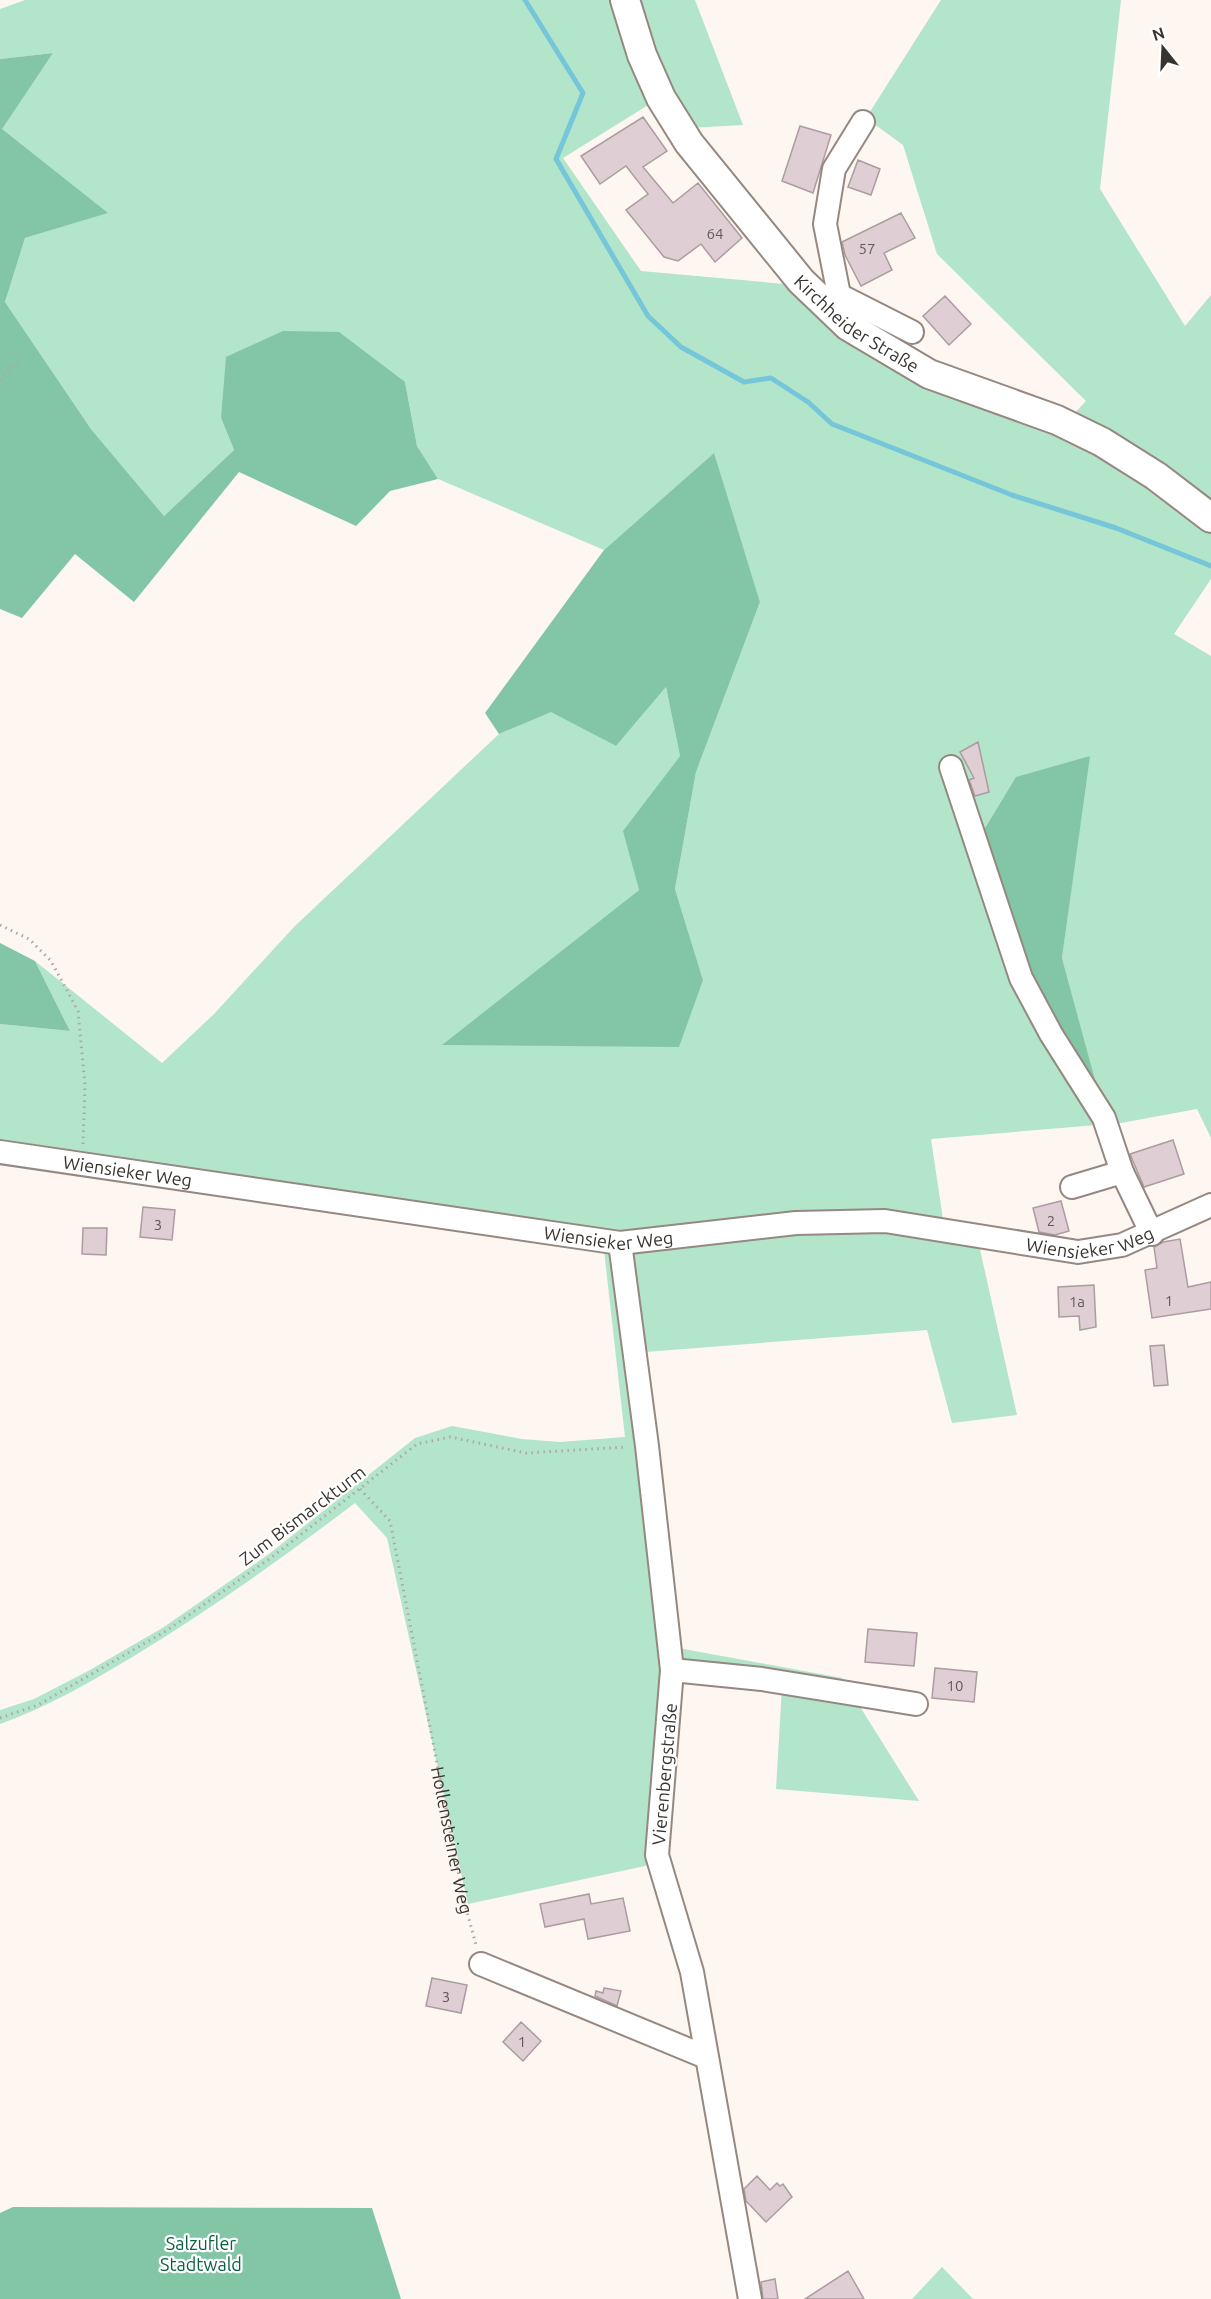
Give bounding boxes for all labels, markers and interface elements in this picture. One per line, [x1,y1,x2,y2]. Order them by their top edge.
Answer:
north arrow [1133,18,1193,78]
text: N [1150,23,1167,44]
house number: 64 [707,225,723,242]
house number: 57 [859,240,875,257]
street label: Kirchheider Straße [791,271,923,376]
street label: Wiensieker Weg [62,1151,193,1190]
house number: 2 [1047,1212,1055,1229]
house number: 3 [154,1216,162,1233]
street label: Wiensieker Weg [543,1222,674,1253]
street label: Wiensieker Weg [1025,1222,1156,1262]
house number: 1 [1165,1292,1173,1309]
house number: 1a [1069,1293,1085,1310]
street label: Zum Bismarckturm [235,1461,369,1569]
house number: 10 [947,1677,963,1694]
street label: Vierenbergstraße [648,1702,680,1846]
street label: Hollensteiner Weg [428,1765,477,1916]
house number: 3 [442,1988,450,2005]
house number: 1 [518,2033,526,2050]
park label: Salzufler Stadtwald [160,2233,242,2274]

